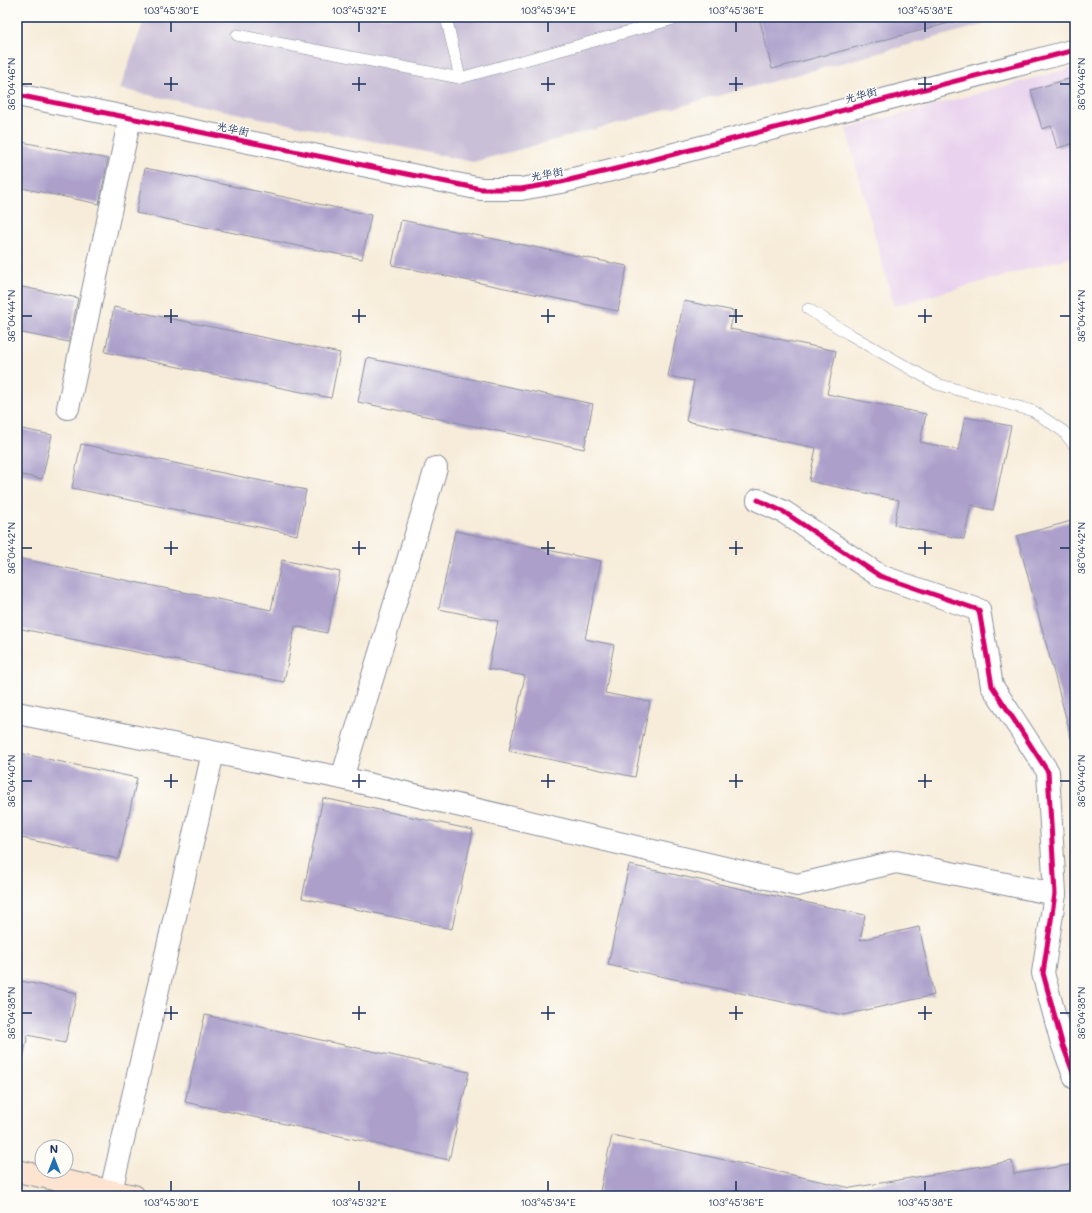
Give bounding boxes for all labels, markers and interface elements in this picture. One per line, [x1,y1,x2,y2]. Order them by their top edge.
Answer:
text: 103°45'30"E [143,3,199,17]
text: 103°45'32"E [332,3,387,17]
text: 103°45'34"E [520,3,576,17]
text: 103°45'36"E [708,3,764,17]
text: 103°45'38"E [897,3,953,17]
text: 36°04'46"N [4,58,18,110]
text: 36°04'46"N [1074,58,1088,110]
street label: 光华街 [843,83,880,106]
street label: 光华街 [215,118,252,139]
street label: 光华街 [529,163,566,184]
text: 36°04'44"N [4,290,18,342]
text: 36°04'44"N [1074,290,1088,342]
text: 36°04'42"N [4,522,18,574]
text: 36°04'42"N [1074,522,1088,574]
text: 36°04'40"N [4,755,18,807]
text: 36°04'40"N [1074,755,1088,807]
text: 36°04'38"N [4,987,18,1039]
text: 36°04'38"N [1074,987,1088,1039]
north arrow [34,1139,74,1179]
text: N [50,1141,58,1156]
text: 103°45'30"E [143,1195,199,1209]
text: 103°45'32"E [332,1195,387,1209]
text: 103°45'34"E [520,1195,576,1209]
text: 103°45'36"E [708,1195,764,1209]
text: 103°45'38"E [897,1195,953,1209]

